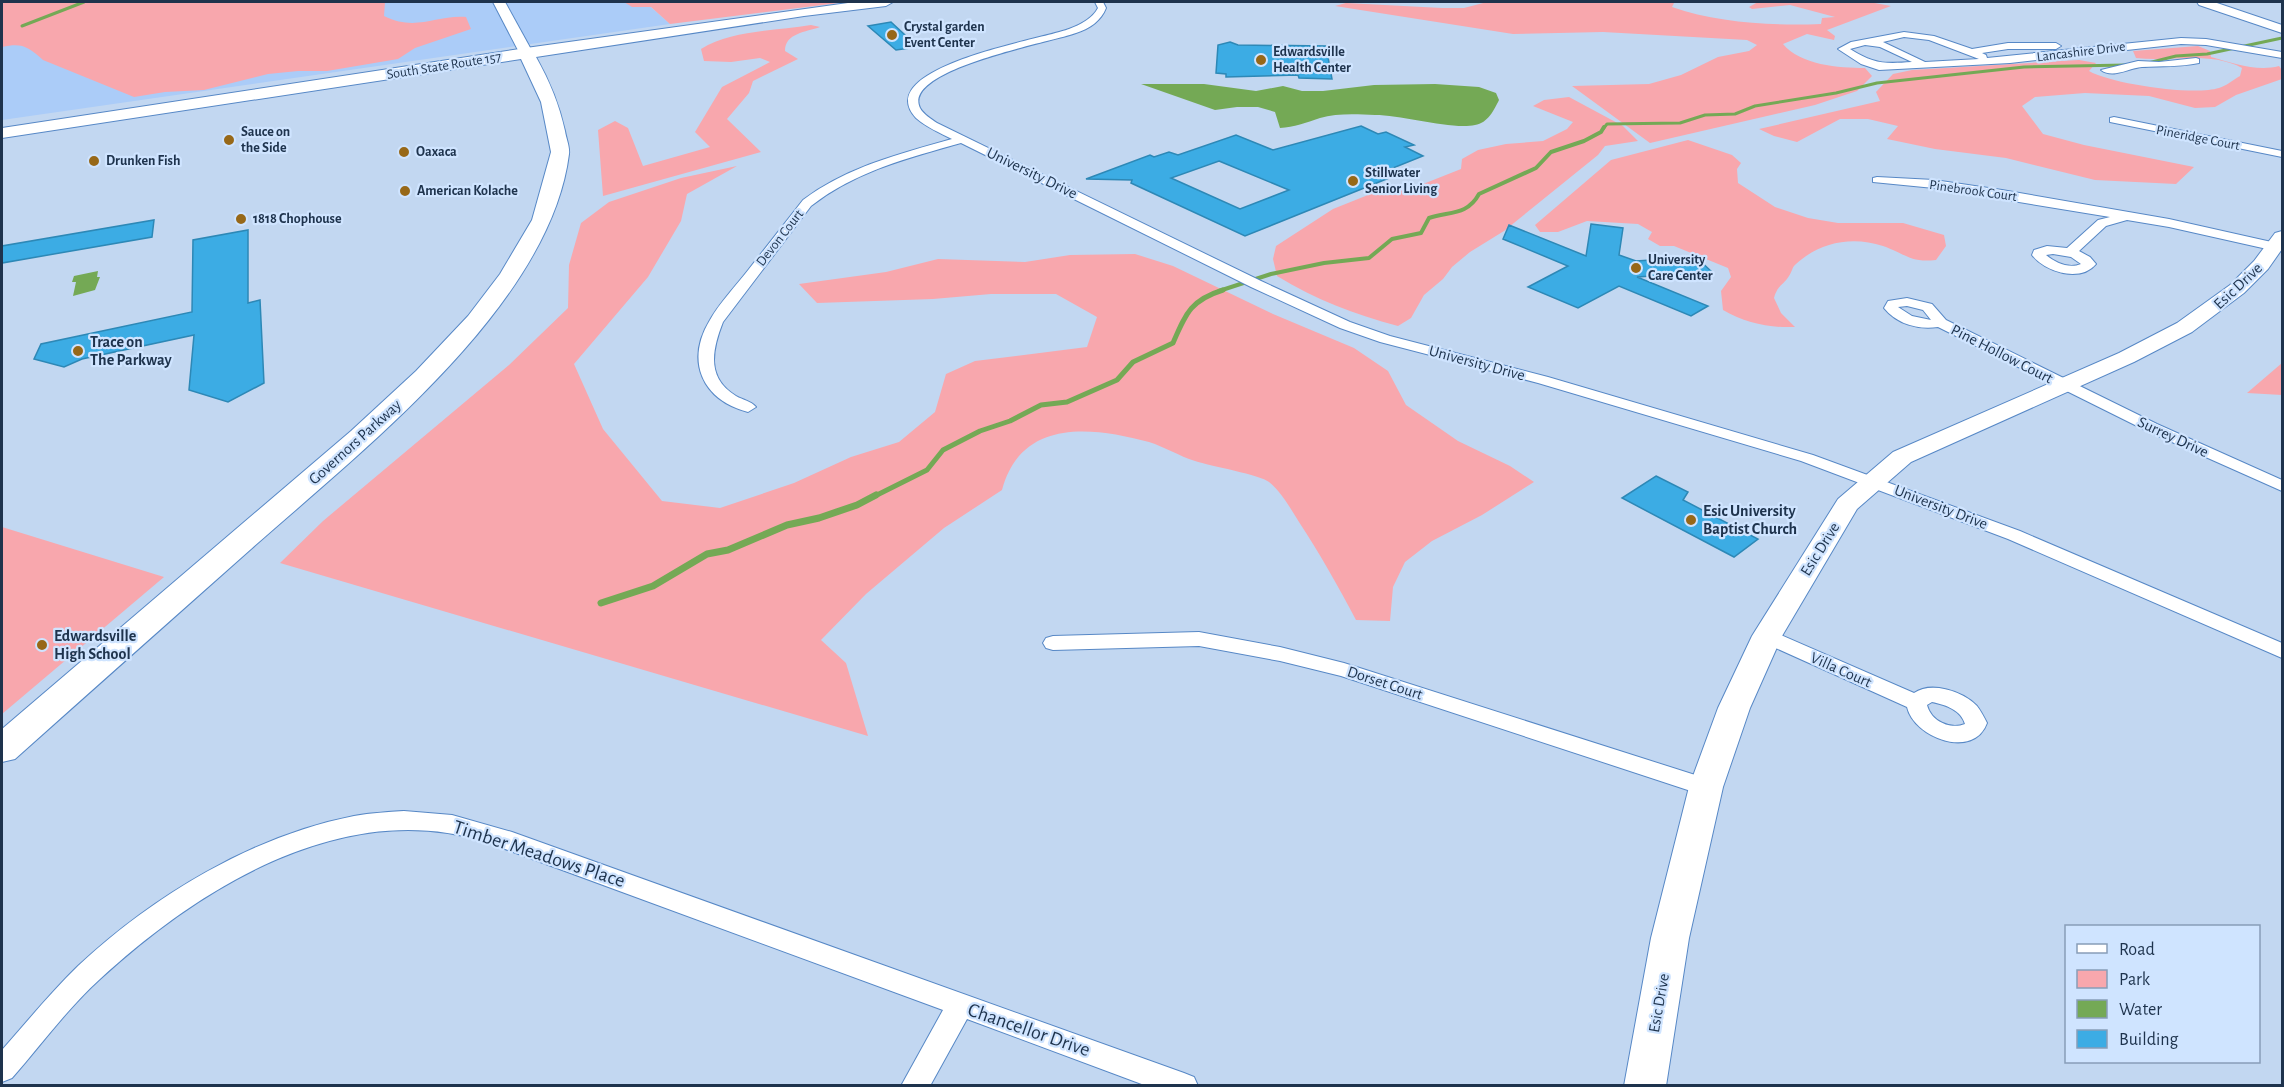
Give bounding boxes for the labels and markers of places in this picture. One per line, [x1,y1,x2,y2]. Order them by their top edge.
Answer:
place label: Crystal garden Event Center [904,20,985,50]
marker: Crystal garden Event Center [885,28,899,42]
place label: Edwardsville Health Center [1273,45,1351,75]
marker: Edwardsville Health Center [1254,53,1268,67]
place label: Sauce on the Side [241,125,290,155]
marker: Sauce on the Side [222,133,236,147]
marker: Oaxaca [397,145,411,159]
place label: Oaxaca [416,145,457,159]
marker: Drunken Fish [87,154,101,168]
place label: Drunken Fish [106,154,180,168]
place label: Stillwater Senior Living [1365,166,1438,196]
marker: Stillwater Senior Living [1346,174,1360,188]
marker: American Kolache [398,184,412,198]
place label: American Kolache [417,184,518,198]
marker: 1818 Chophouse [234,212,248,226]
place label: 1818 Chophouse [253,212,342,226]
place label: University Care Center [1648,253,1713,283]
marker: University Care Center [1629,261,1643,275]
place label: Trace on The Parkway [90,334,173,369]
marker: Trace on The Parkway [71,344,85,358]
place label: Esic University Baptist Church [1703,503,1797,537]
marker: Esic University Baptist Church [1684,513,1698,527]
place label: Edwardsville High School [54,628,137,662]
marker: Edwardsville High School [35,638,49,652]

